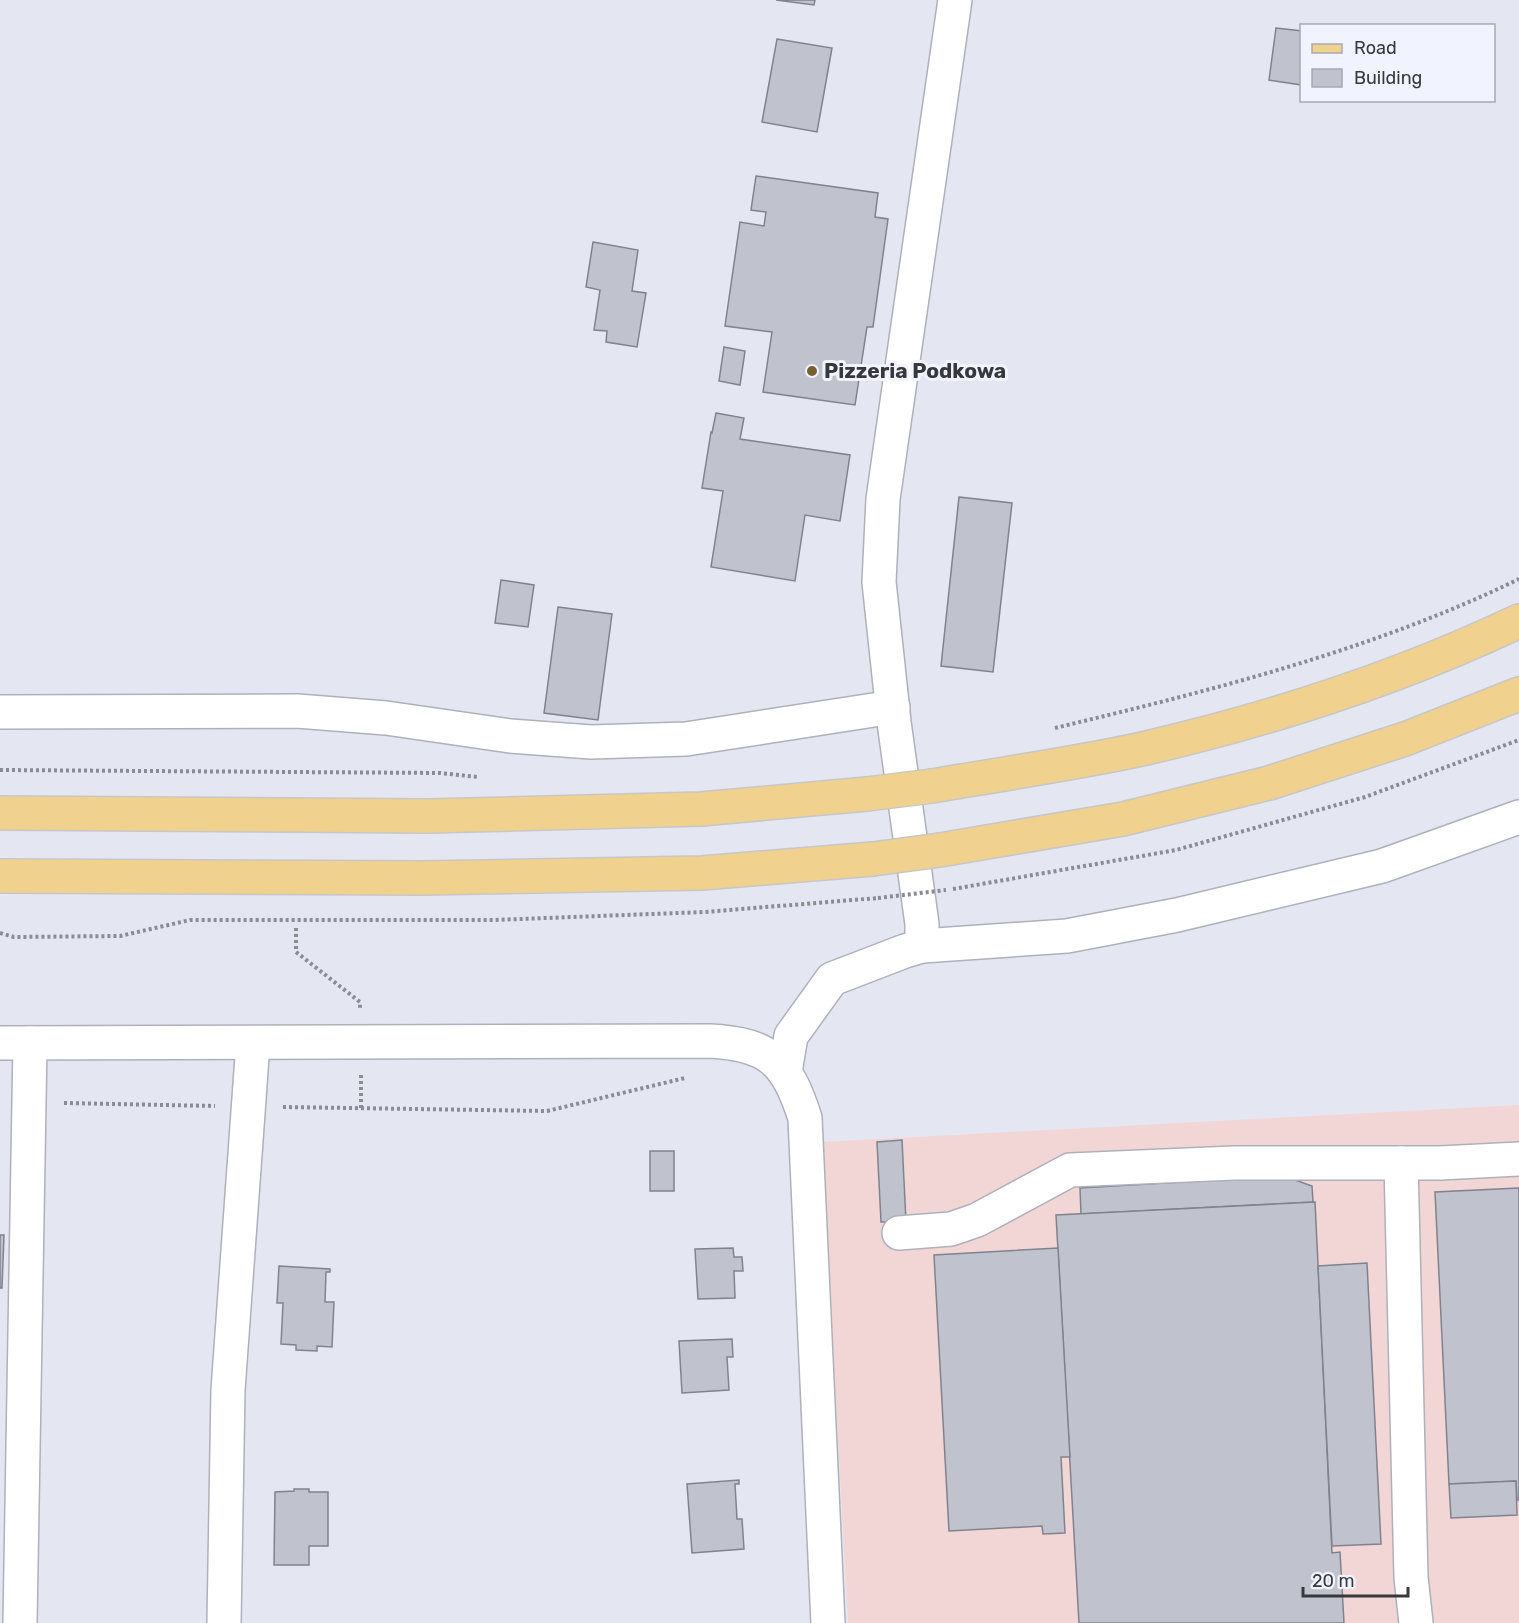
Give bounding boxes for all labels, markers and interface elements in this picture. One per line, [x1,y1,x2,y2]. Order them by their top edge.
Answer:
legend [1300,24,1495,102]
text: Road [1354,37,1397,59]
text: Building [1354,67,1422,89]
place label: Pizzeria Podkowa [824,358,1006,383]
marker: Pizzeria Podkowa [805,364,819,378]
scale bar [1303,1560,1408,1598]
text: 20 m [1312,1570,1354,1592]

